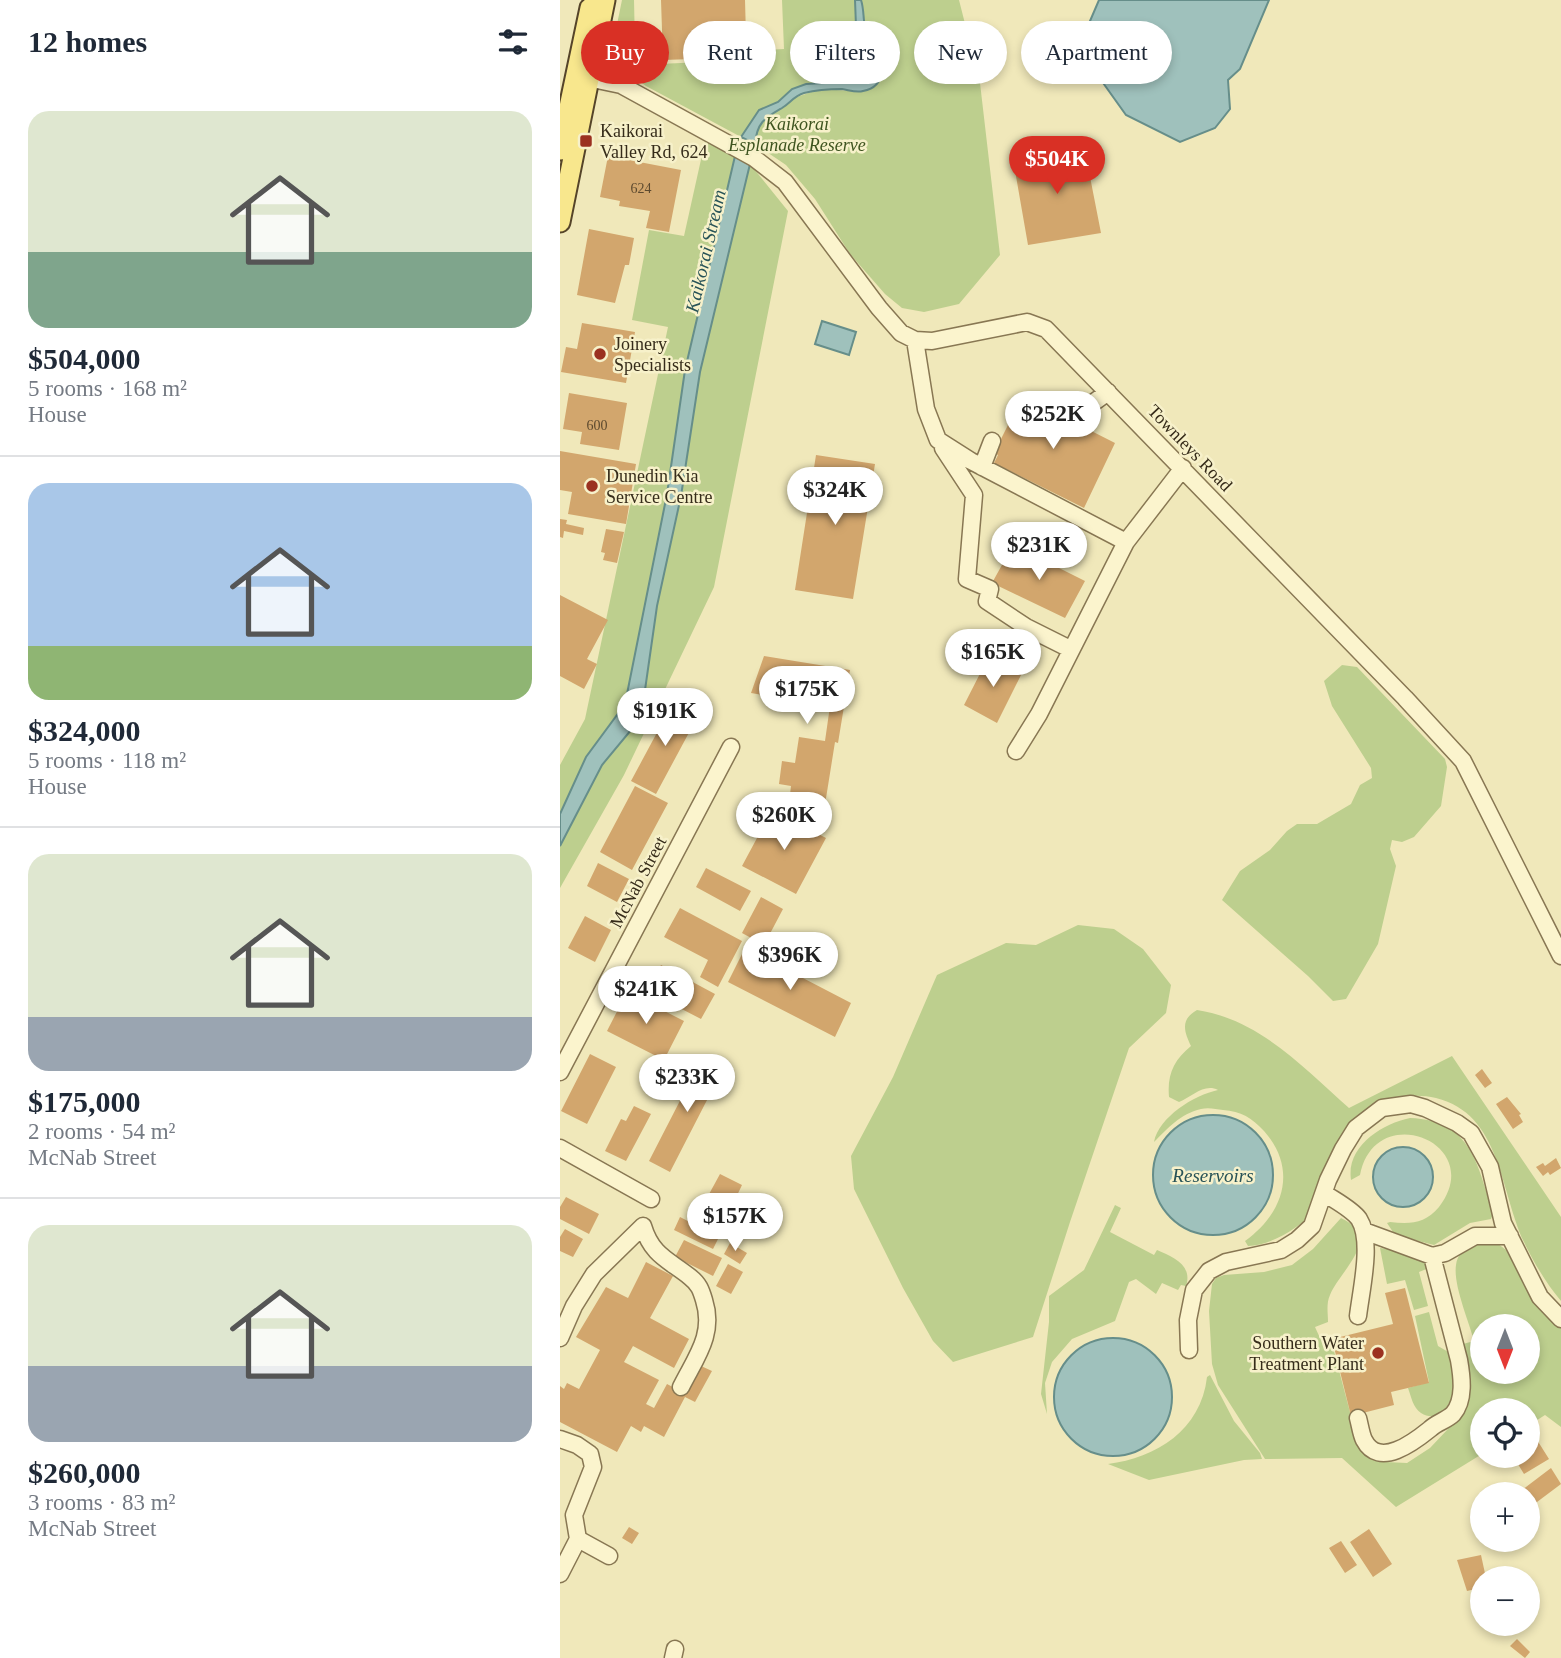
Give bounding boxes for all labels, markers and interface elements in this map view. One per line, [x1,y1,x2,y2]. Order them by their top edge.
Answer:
chip: Buy [581,21,669,84]
chip: Rent [683,21,776,84]
chip: Filters [790,21,900,84]
chip: New [914,21,1007,84]
chip: Apartment [1021,21,1172,84]
icon: filters [494,23,532,61]
text: 12 homes [28,25,147,58]
park label: Kaikorai Esplanade Reserve [727,114,866,155]
place label: Kaikorai Valley Rd, 624 [600,121,708,162]
marker: Kaikorai Valley Rd, 624 [578,133,594,149]
pin: $504K [1008,136,1106,196]
text: $504K [1025,146,1089,171]
icon: home [217,157,343,283]
house number: 624 [631,181,652,196]
water label: Kaikorai Stream [681,188,730,316]
place label: Joinery Specialists [614,334,691,375]
text: $504,000 [28,342,141,375]
marker: Joinery Specialists [592,346,608,362]
text: 5 rooms · 168 m² [28,376,187,401]
pin: $252K [1004,392,1102,451]
text: $252K [1021,401,1085,426]
street label: Townleys Road [1144,401,1236,495]
text: House [28,402,87,427]
house number: 600 [587,418,608,433]
place label: Dunedin Kia Service Centre [606,466,712,507]
pin: $324K [786,468,884,527]
text: $324K [803,477,867,502]
marker: Dunedin Kia Service Centre [584,478,600,494]
pin: $231K [990,522,1088,582]
icon: home [217,529,343,655]
text: $231K [1007,532,1071,557]
pin: $165K [944,630,1042,689]
text: $165K [961,639,1025,664]
pin: $175K [758,666,856,726]
text: $175K [775,676,839,701]
pin: $191K [616,688,714,748]
text: $191K [633,698,697,723]
text: $324,000 [28,714,141,747]
text: 5 rooms · 118 m² [28,748,186,773]
text: House [28,774,87,799]
pin: $260K [735,792,833,852]
text: $260K [752,802,816,827]
street label: McNab Street [606,833,670,931]
icon: home [217,900,343,1026]
pin: $396K [741,932,839,992]
text: $396K [758,942,822,967]
pin: $241K [597,967,695,1026]
text: $241K [614,976,678,1001]
pin: $233K [638,1054,736,1114]
text: $233K [655,1064,719,1089]
text: $175,000 [28,1085,141,1118]
text: 2 rooms · 54 m² [28,1119,175,1144]
text: McNab Street [28,1145,156,1170]
water label: Reservoirs [1171,1165,1254,1186]
pin: $157K [686,1194,784,1253]
text: $157K [703,1203,767,1228]
icon: home [217,1271,343,1397]
north arrow [1470,1314,1540,1384]
map controls [1470,1314,1540,1636]
place label: Southern Water Treatment Plant [1249,1333,1364,1374]
marker: Southern Water Treatment Plant [1370,1345,1386,1361]
button: locate [1470,1398,1540,1468]
text: $260,000 [28,1456,141,1489]
button: + [1470,1482,1540,1552]
text: 3 rooms · 83 m² [28,1490,175,1515]
text: McNab Street [28,1516,156,1541]
button: − [1470,1566,1540,1636]

